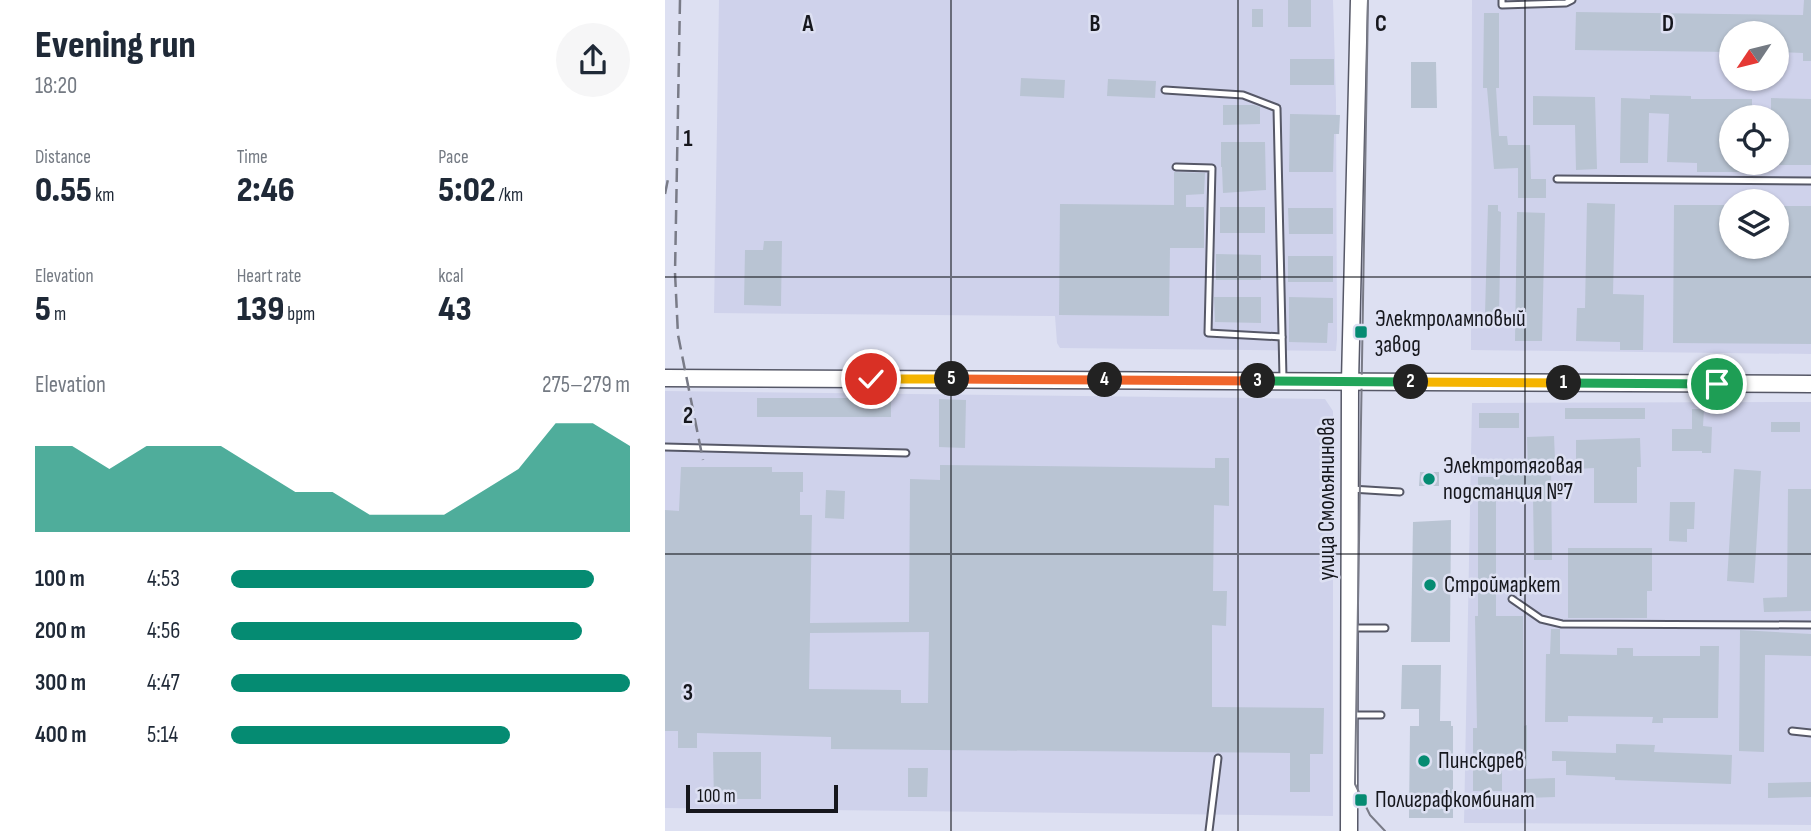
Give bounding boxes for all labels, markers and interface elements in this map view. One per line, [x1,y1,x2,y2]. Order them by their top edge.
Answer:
text: A [802,10,815,38]
text: B [1090,10,1101,38]
text: C [1375,10,1387,38]
text: D [1662,10,1674,38]
north arrow [1719,21,1789,91]
map controls [1719,21,1789,259]
text: Evening run [35,23,196,68]
button: share [556,23,630,97]
text: 18:20 [35,72,77,100]
button: locate [1719,105,1789,175]
text: 1 [683,125,693,153]
text: Distance [35,146,91,169]
text: Time [237,146,268,169]
text: Pace [438,146,469,169]
text: 0.55 [35,169,92,212]
text: 2:46 [237,169,295,212]
text: 5:02 [438,169,496,212]
text: km [92,184,115,207]
text: /km [496,184,523,207]
button: layers [1719,189,1789,259]
text: Elevation [35,265,94,288]
text: Heart rate [237,265,302,288]
text: kcal [438,265,463,288]
text: 5 [35,288,51,331]
text: 139 [237,288,284,331]
text: 43 [438,288,472,331]
text: m [51,303,66,326]
text: bpm [284,303,315,326]
place label: Электроламповый завод [1375,305,1526,359]
marker: Электроламповый завод [1353,324,1369,340]
pin [841,349,901,409]
pin [1687,354,1747,414]
icon: check [852,360,890,398]
pin: 5 [935,362,969,396]
pin: 4 [1087,362,1123,398]
pin: 3 [1241,364,1275,398]
pin: 2 [1393,364,1429,400]
icon: arrive [1698,365,1736,403]
pin: 1 [1546,366,1581,400]
text: 5 [947,367,956,390]
text: 4 [1100,368,1109,391]
text: 3 [1253,369,1262,392]
text: 2 [1406,370,1415,393]
text: Elevation [35,371,106,399]
text: 275–279 m [542,371,630,399]
text: 1 [1560,371,1567,394]
text: 2 [683,402,693,430]
street label: улица Смольянинова [1313,417,1341,581]
place label: Электротяговая подстанция №7 [1443,452,1583,506]
marker: Электротяговая подстанция №7 [1421,471,1437,487]
text: 100 m [35,565,85,593]
text: 4:53 [147,565,180,593]
place label: Строймаркет [1444,571,1561,599]
marker: Строймаркет [1422,577,1438,593]
text: 200 m [35,617,86,645]
text: 4:56 [147,617,180,645]
text: 300 m [35,669,86,697]
text: 4:47 [147,669,180,697]
text: 3 [683,679,693,707]
text: 400 m [35,721,86,749]
text: 5:14 [147,721,178,749]
place label: Пинскдрев [1438,747,1524,775]
marker: Пинскдрев [1416,753,1432,769]
scale bar [686,782,838,814]
text: 100 m [697,785,736,808]
place label: Полиграфкомбинат [1375,786,1535,814]
marker: Полиграфкомбинат [1353,792,1369,808]

